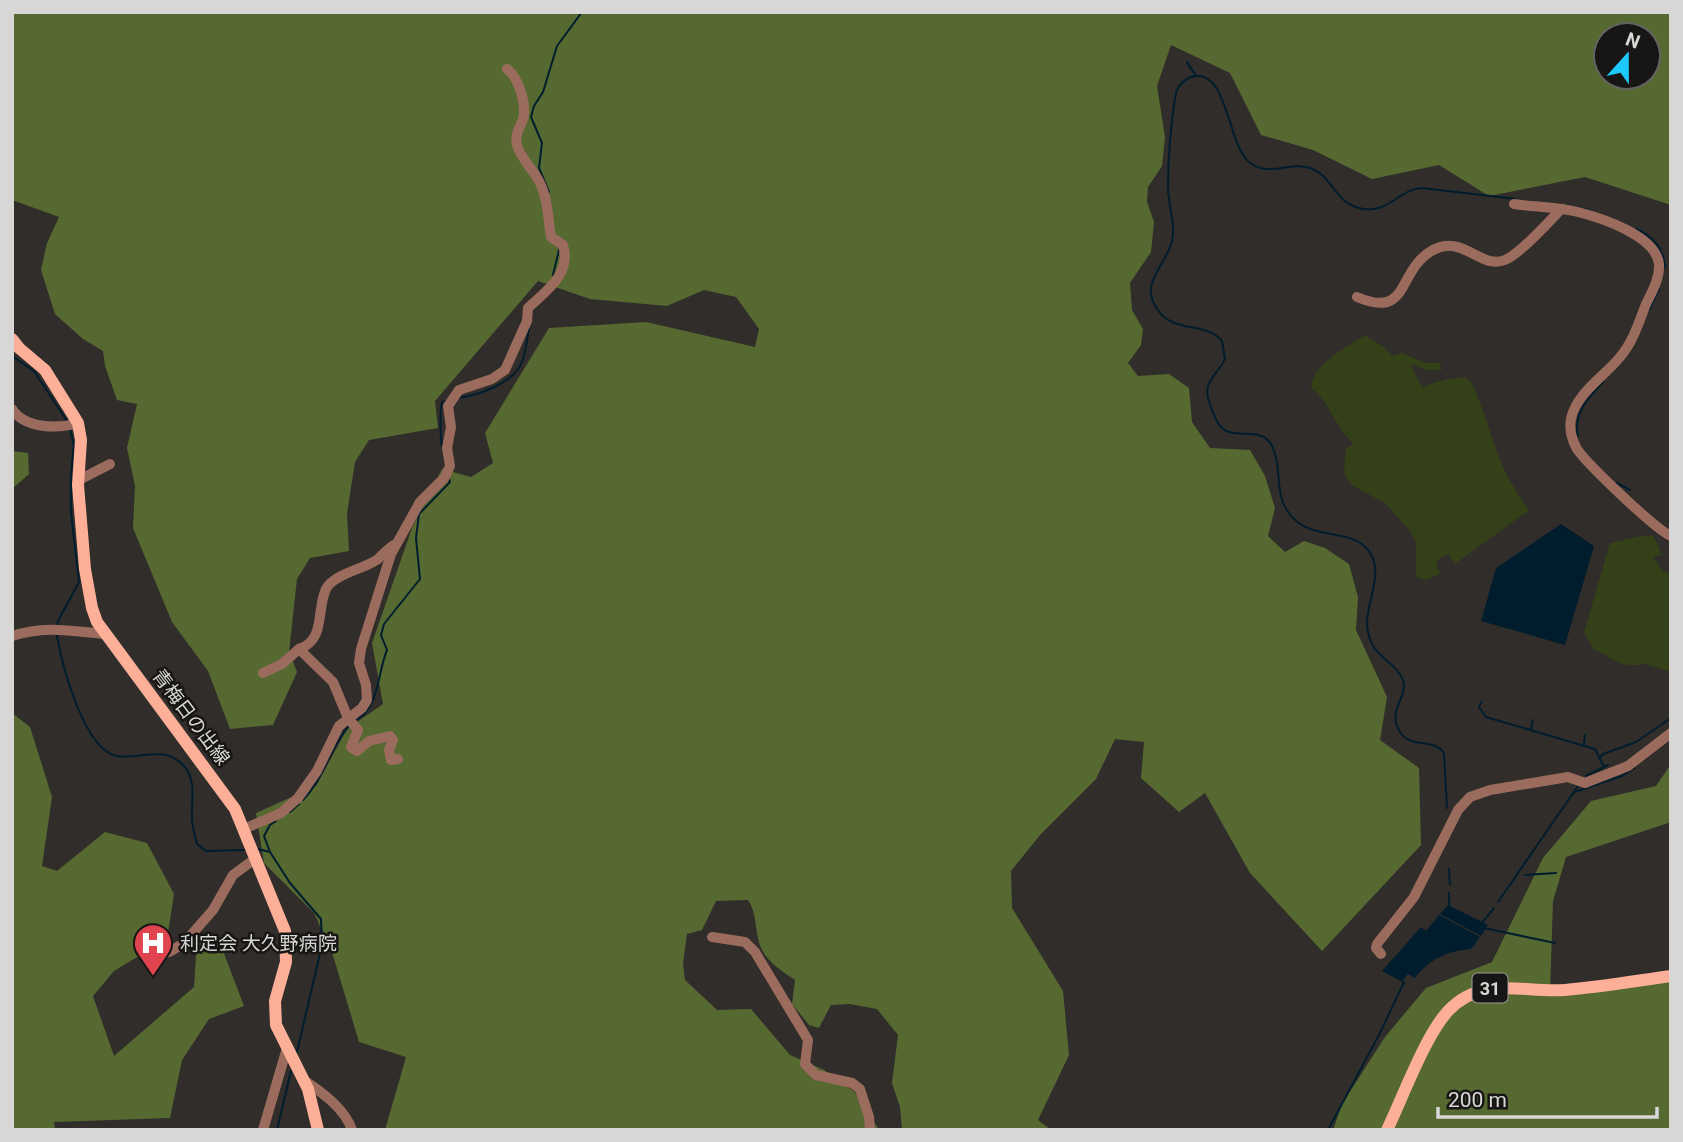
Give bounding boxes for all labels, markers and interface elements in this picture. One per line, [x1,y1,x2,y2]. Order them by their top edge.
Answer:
north arrow [1592,21,1662,91]
text: N [1623,27,1643,54]
street label: 青梅日の出線 [148,665,234,769]
hospital icon: 利定会 大久野病院 [132,922,174,977]
place label: 利定会 大久野病院 [180,932,337,955]
road number: 31 [1472,973,1508,1002]
scale bar [1438,1076,1657,1120]
text: 200 m [1448,1088,1507,1112]

